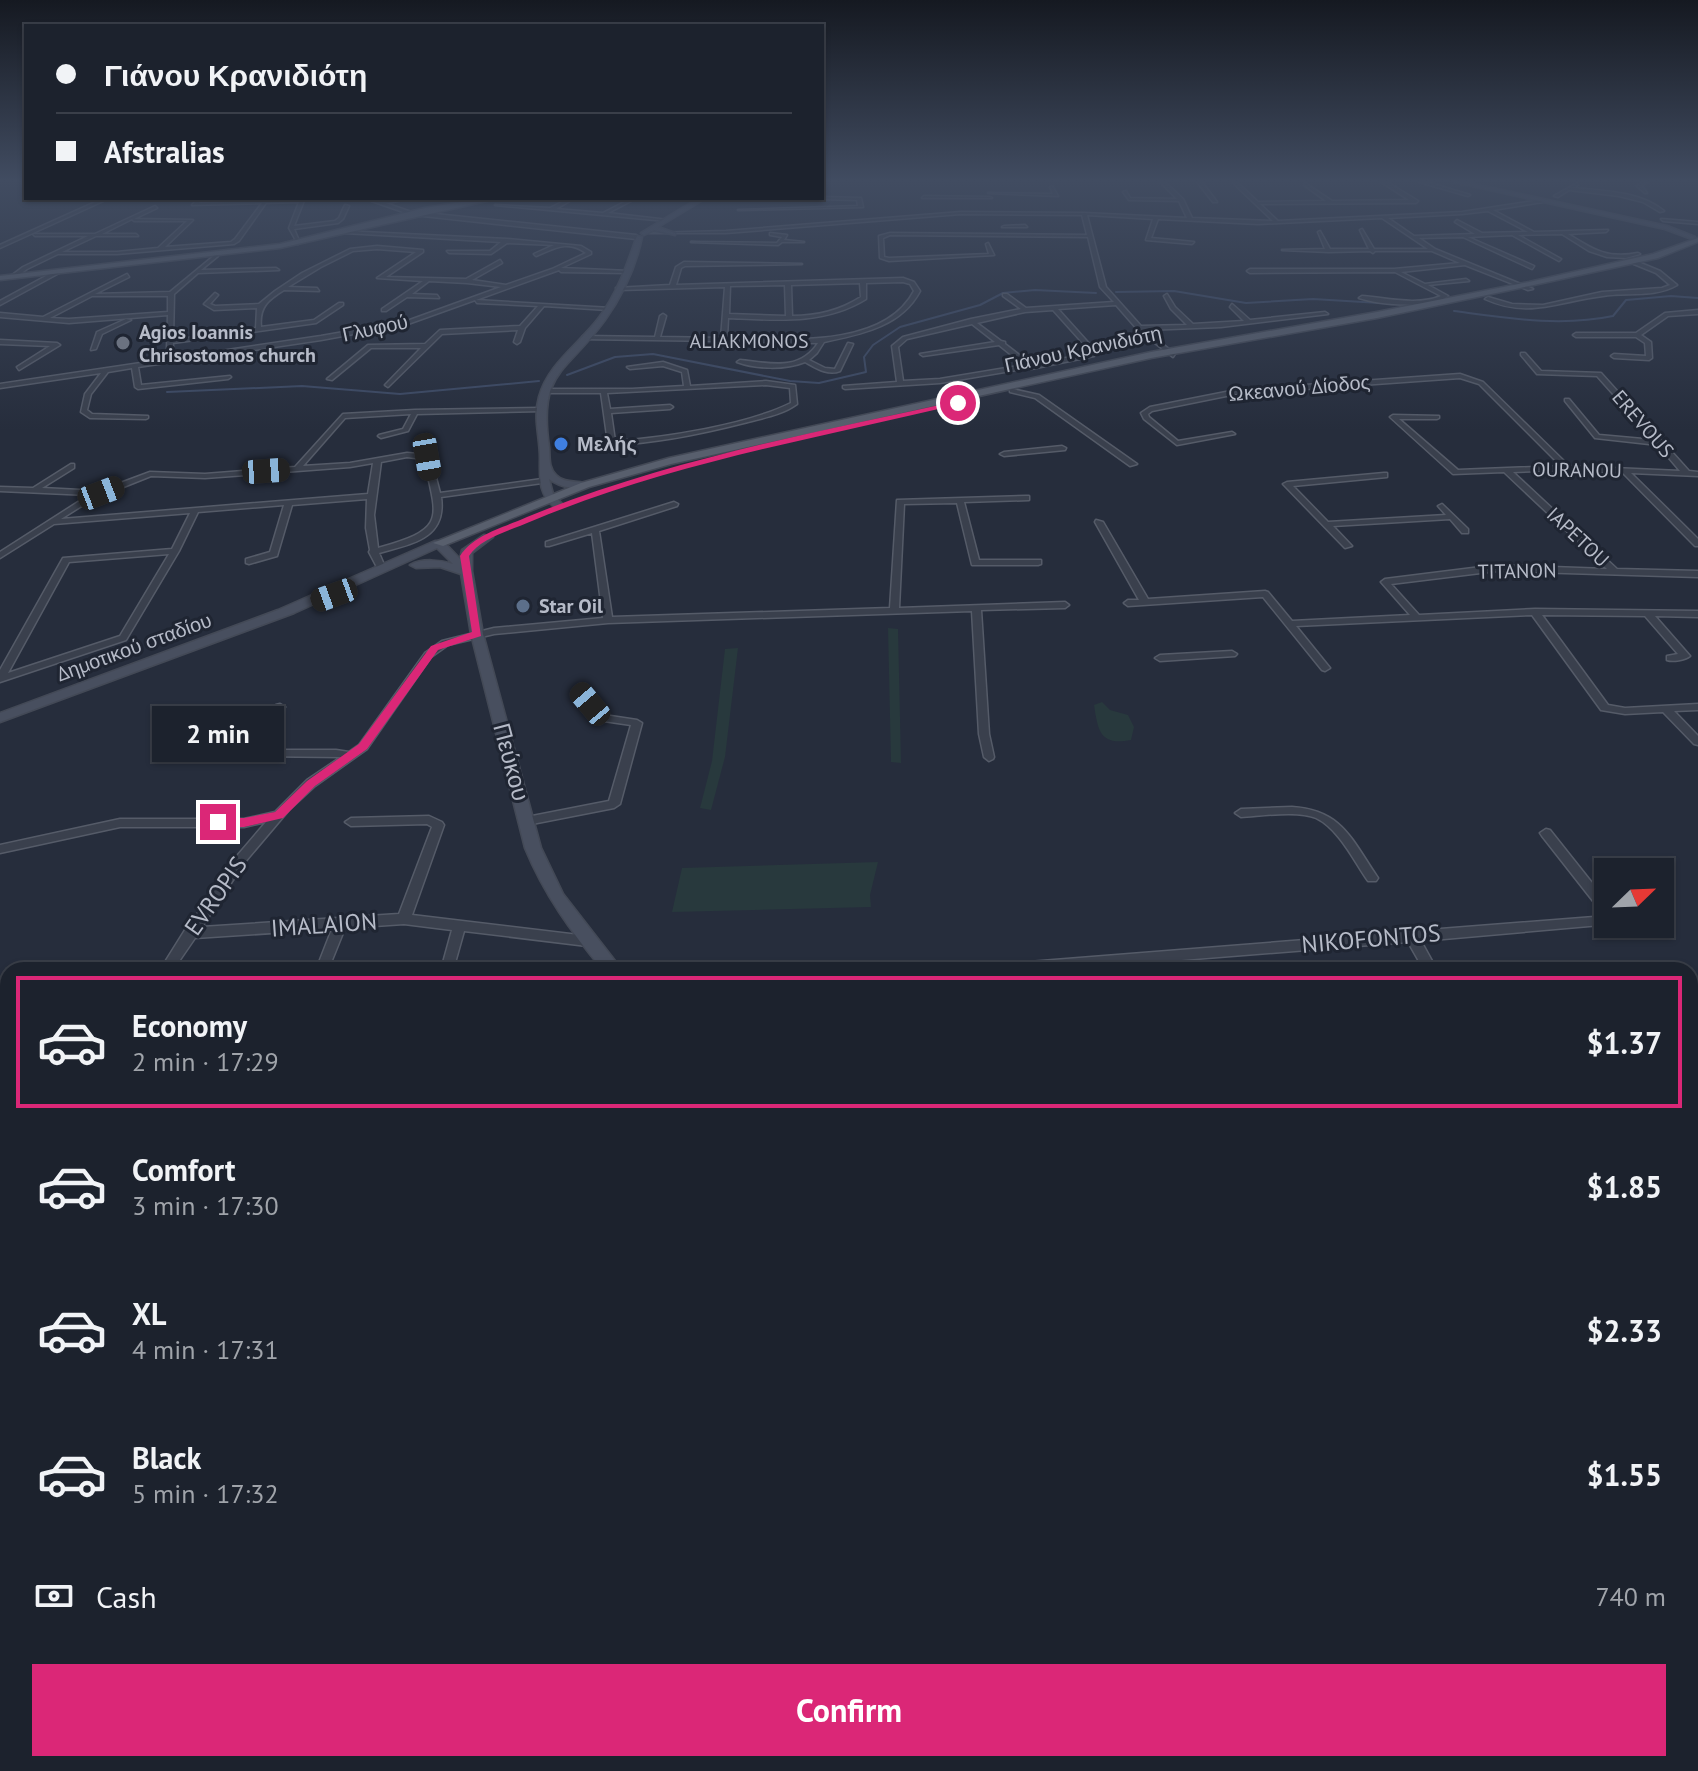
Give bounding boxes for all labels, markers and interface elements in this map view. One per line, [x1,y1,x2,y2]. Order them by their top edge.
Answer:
text: Γιάνου Κρανιδιότη [104,55,367,94]
text: Afstralias [104,132,225,171]
street label: Γλυφού [340,308,410,348]
place label: Agios Ioannis Chrisostomos church [139,319,316,368]
street label: Γιάνου Κρανιδιότη [1002,320,1164,378]
street label: ALIAKMONOS [689,328,809,354]
marker: Agios Ioannis Chrisostomos church [114,334,132,352]
street label: Ωκεανού Δίοδος [1227,369,1372,407]
route start [940,385,976,421]
street label: EREVOUS [1606,385,1680,463]
car [411,431,443,483]
place label: Μελής [577,431,637,457]
marker: Μελής [552,435,570,453]
street label: OURANOU [1532,456,1622,484]
car [241,457,291,485]
car [74,473,128,513]
street label: IAPETOU [1541,501,1615,573]
street label: TITANON [1477,557,1557,585]
car [307,576,361,614]
place label: Star Oil [539,593,603,619]
marker: Star Oil [514,597,532,615]
street label: Δημοτικού σταδίου [53,607,215,687]
car [565,678,615,730]
callout: 2 min [152,706,284,762]
text: 2 min [186,717,250,750]
street label: Πεύκου [486,720,537,804]
route end [200,804,236,840]
street label: EVROPIS [177,850,254,941]
north arrow [1594,858,1674,938]
map controls [1594,858,1674,938]
street label: IMALAION [270,905,378,944]
street label: NIKOFONTOS [1300,917,1442,960]
icon: car [36,1006,108,1078]
text: Economy [132,1006,247,1045]
text: $1.37 [1587,1023,1662,1062]
text: 2 min · 17:29 [132,1045,279,1078]
icon: car [36,1150,108,1222]
text: Comfort [132,1150,235,1189]
text: $1.85 [1587,1167,1662,1206]
text: 3 min · 17:30 [132,1189,279,1222]
icon: car [36,1294,108,1366]
text: XL [132,1294,166,1333]
text: $2.33 [1587,1311,1662,1350]
text: 4 min · 17:31 [132,1333,279,1366]
icon: car [36,1438,108,1510]
text: Black [132,1438,201,1477]
text: $1.55 [1587,1455,1662,1494]
text: 5 min · 17:32 [132,1477,279,1510]
icon: cash [32,1574,76,1618]
text: Cash [96,1577,157,1616]
text: 740 m [1595,1580,1666,1613]
button: Confirm [32,1664,1666,1756]

